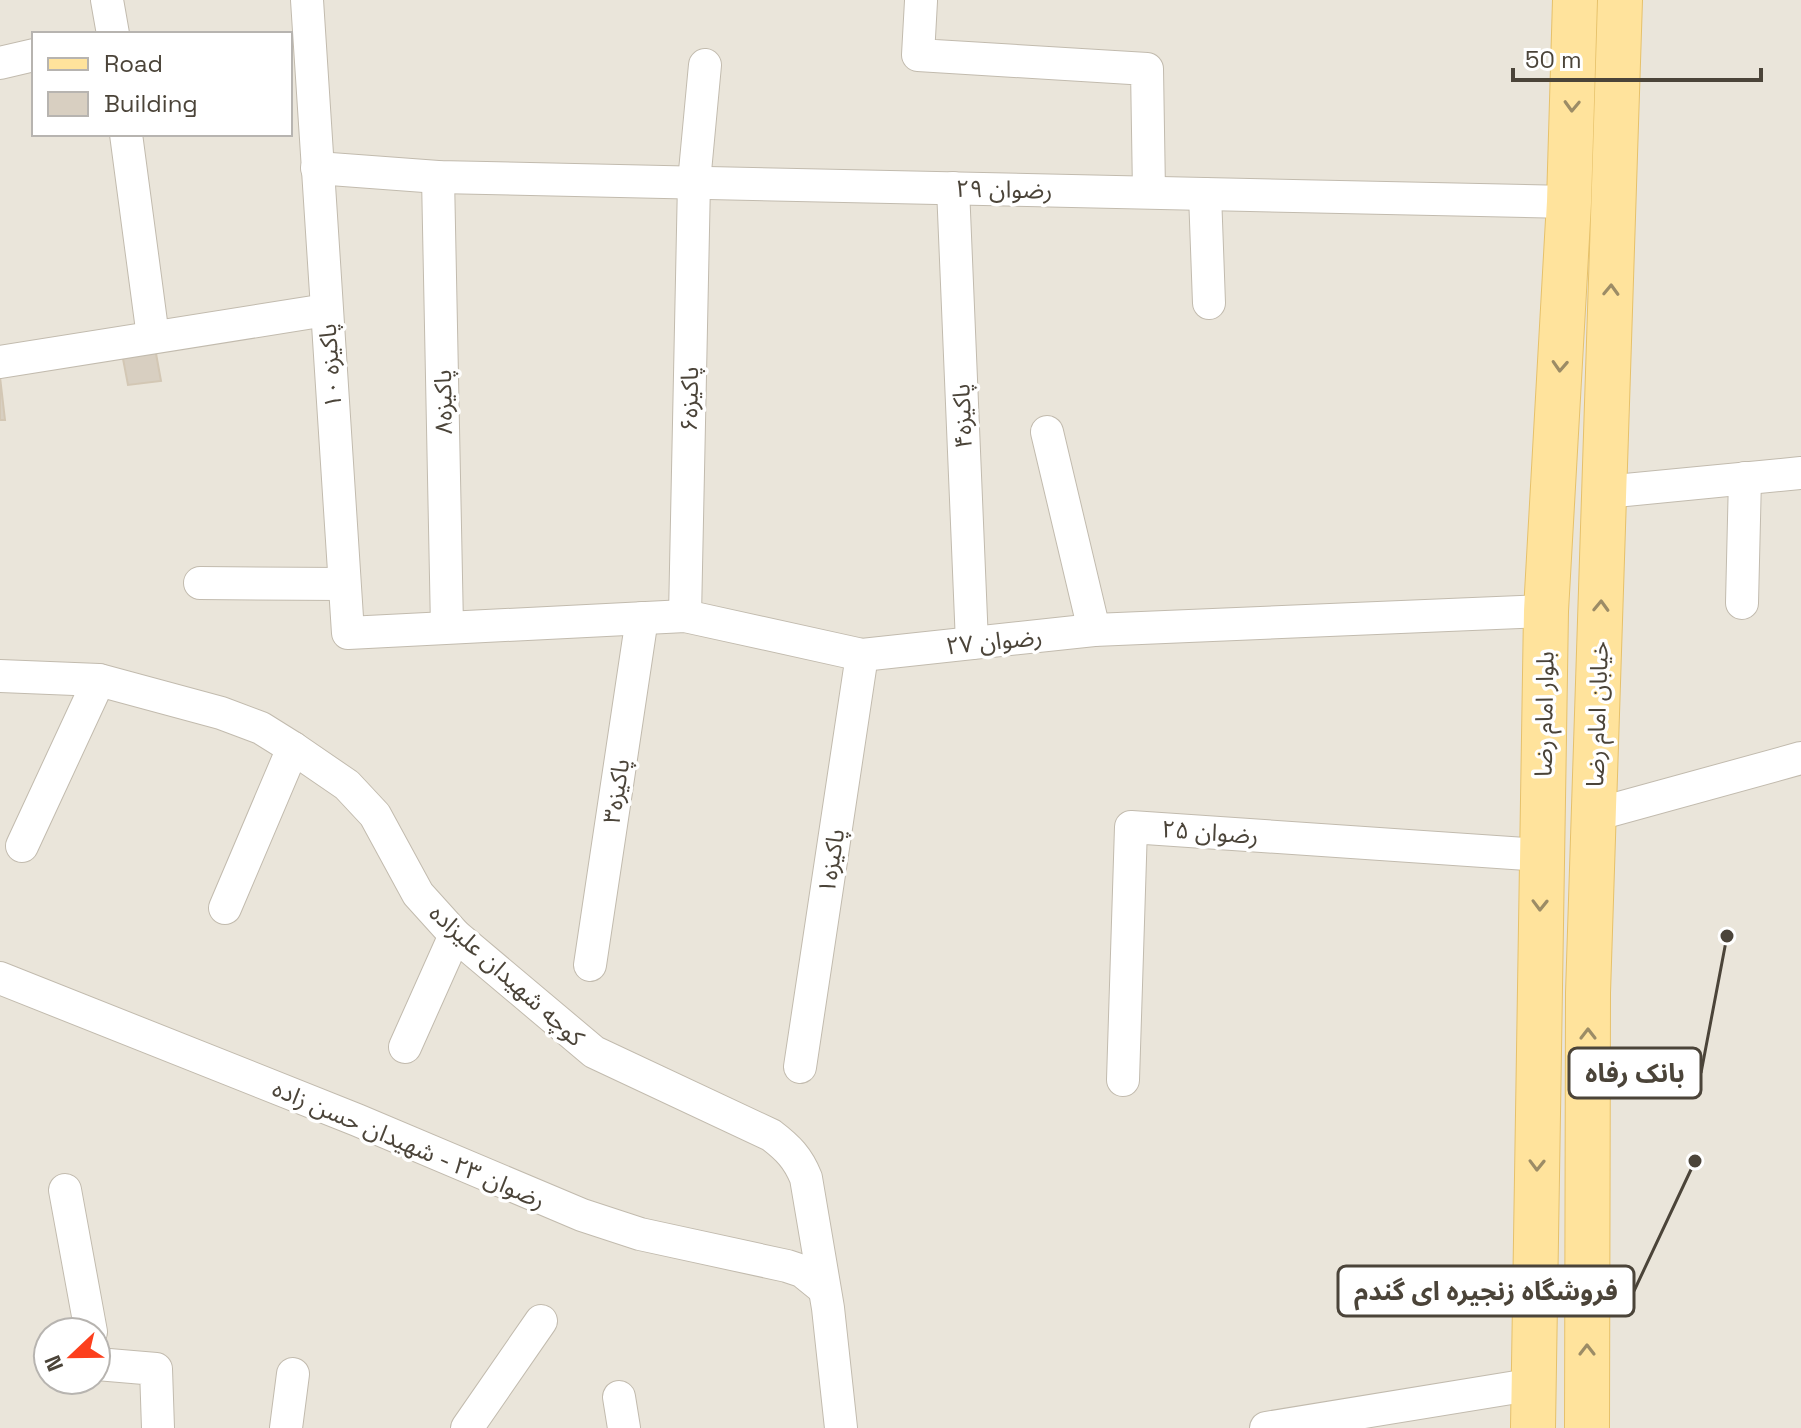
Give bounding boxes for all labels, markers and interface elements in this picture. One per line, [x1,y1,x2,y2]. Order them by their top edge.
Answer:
legend [32,32,292,136]
scale bar [1513,32,1761,82]
text: 50 m [1525,44,1582,75]
text: Road [104,48,163,79]
text: Building [104,88,198,119]
one-way arrow [1564,100,1581,113]
street label: رضوان ۲۹ [955,173,1053,205]
one-way arrow [1603,283,1620,296]
street label: پاکیزه ۱۰ [312,323,349,409]
one-way arrow [1552,360,1569,373]
street label: پاکیزه۶ [673,366,705,432]
street label: پاکیزه۸ [427,369,459,435]
street label: پاکیزه۴ [945,383,979,449]
one-way arrow [1592,599,1609,612]
street label: رضوان ۲۷ [944,621,1044,661]
street label: خیابان امام رضا [1579,641,1618,788]
street label: بلوار امام رضا [1527,651,1564,777]
street label: پاکیزه۳ [596,756,637,826]
street label: رضوان ۲۵ [1161,813,1259,851]
street label: پاکیزه۱ [811,826,852,896]
street label: کوچه شهیدان علیزاده [423,897,592,1054]
one-way arrow [1531,899,1549,912]
one-way arrow [1579,1027,1597,1040]
callout: بانک رفاه [1569,1048,1701,1098]
text: بانک رفاه [1585,1056,1685,1090]
street label: رضوان ۲۳ - شهیدان حسن زاده [268,1072,550,1216]
one-way arrow [1528,1159,1546,1172]
callout: فروشگاه زنجیره ای گندم [1338,1266,1634,1316]
text: فروشگاه زنجیره ای گندم [1354,1274,1618,1311]
north arrow [32,1316,112,1396]
one-way arrow [1578,1343,1596,1356]
text: N [38,1351,69,1376]

